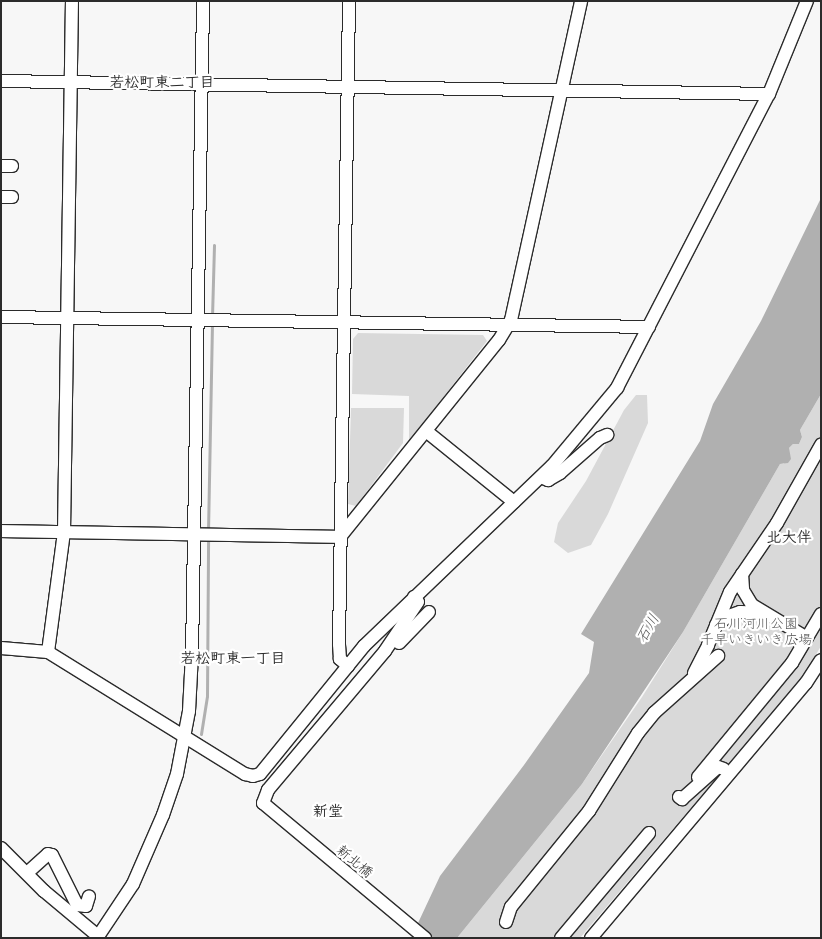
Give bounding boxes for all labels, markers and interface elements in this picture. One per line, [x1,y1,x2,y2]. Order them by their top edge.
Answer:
district label: 若松町東二丁目 [110,73,214,91]
district label: 北大伴 [767,528,811,546]
water label: 石川 [632,611,662,645]
park label: 石川河川公園 千早いきいき広場 [700,615,812,648]
district label: 若松町東一丁目 [181,649,285,667]
district label: 新堂 [313,802,343,820]
street label: 新北橋 [334,841,376,881]

